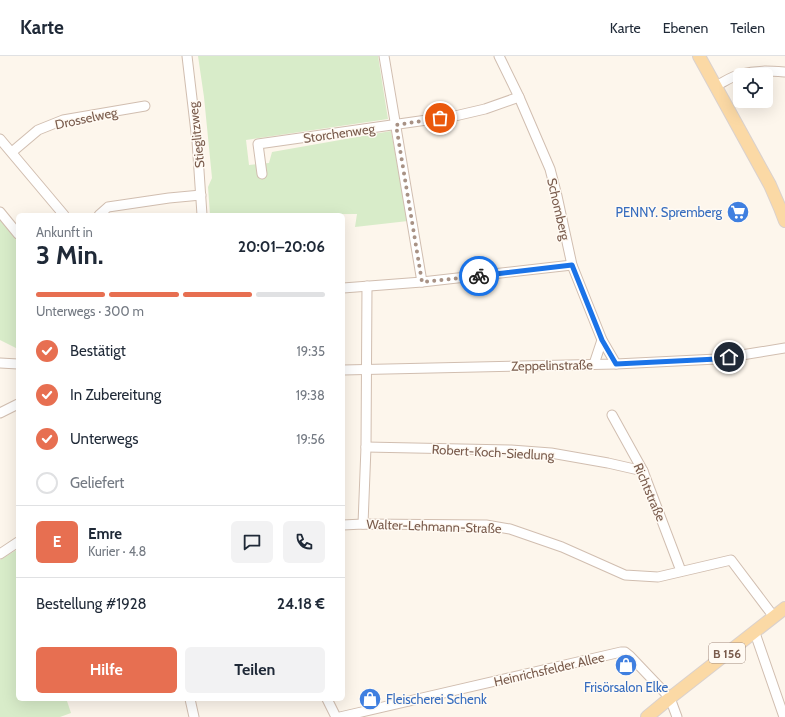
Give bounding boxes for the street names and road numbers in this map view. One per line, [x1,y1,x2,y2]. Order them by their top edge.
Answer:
street label: Stieglitzweg [185,101,207,169]
street label: Drosselweg [53,103,119,132]
street label: Storchenweg [302,120,376,146]
street label: Schomberg [544,176,574,242]
street label: Zeppelinstraße [511,356,593,374]
street label: Robert-Koch-Siedlung [431,441,555,463]
street label: Richtstraße [631,460,670,524]
street label: Walter-Lehmann-Straße [366,516,502,536]
road number: B 156 [709,643,745,663]
street label: Heinrichsfelder Allee [492,648,606,689]

